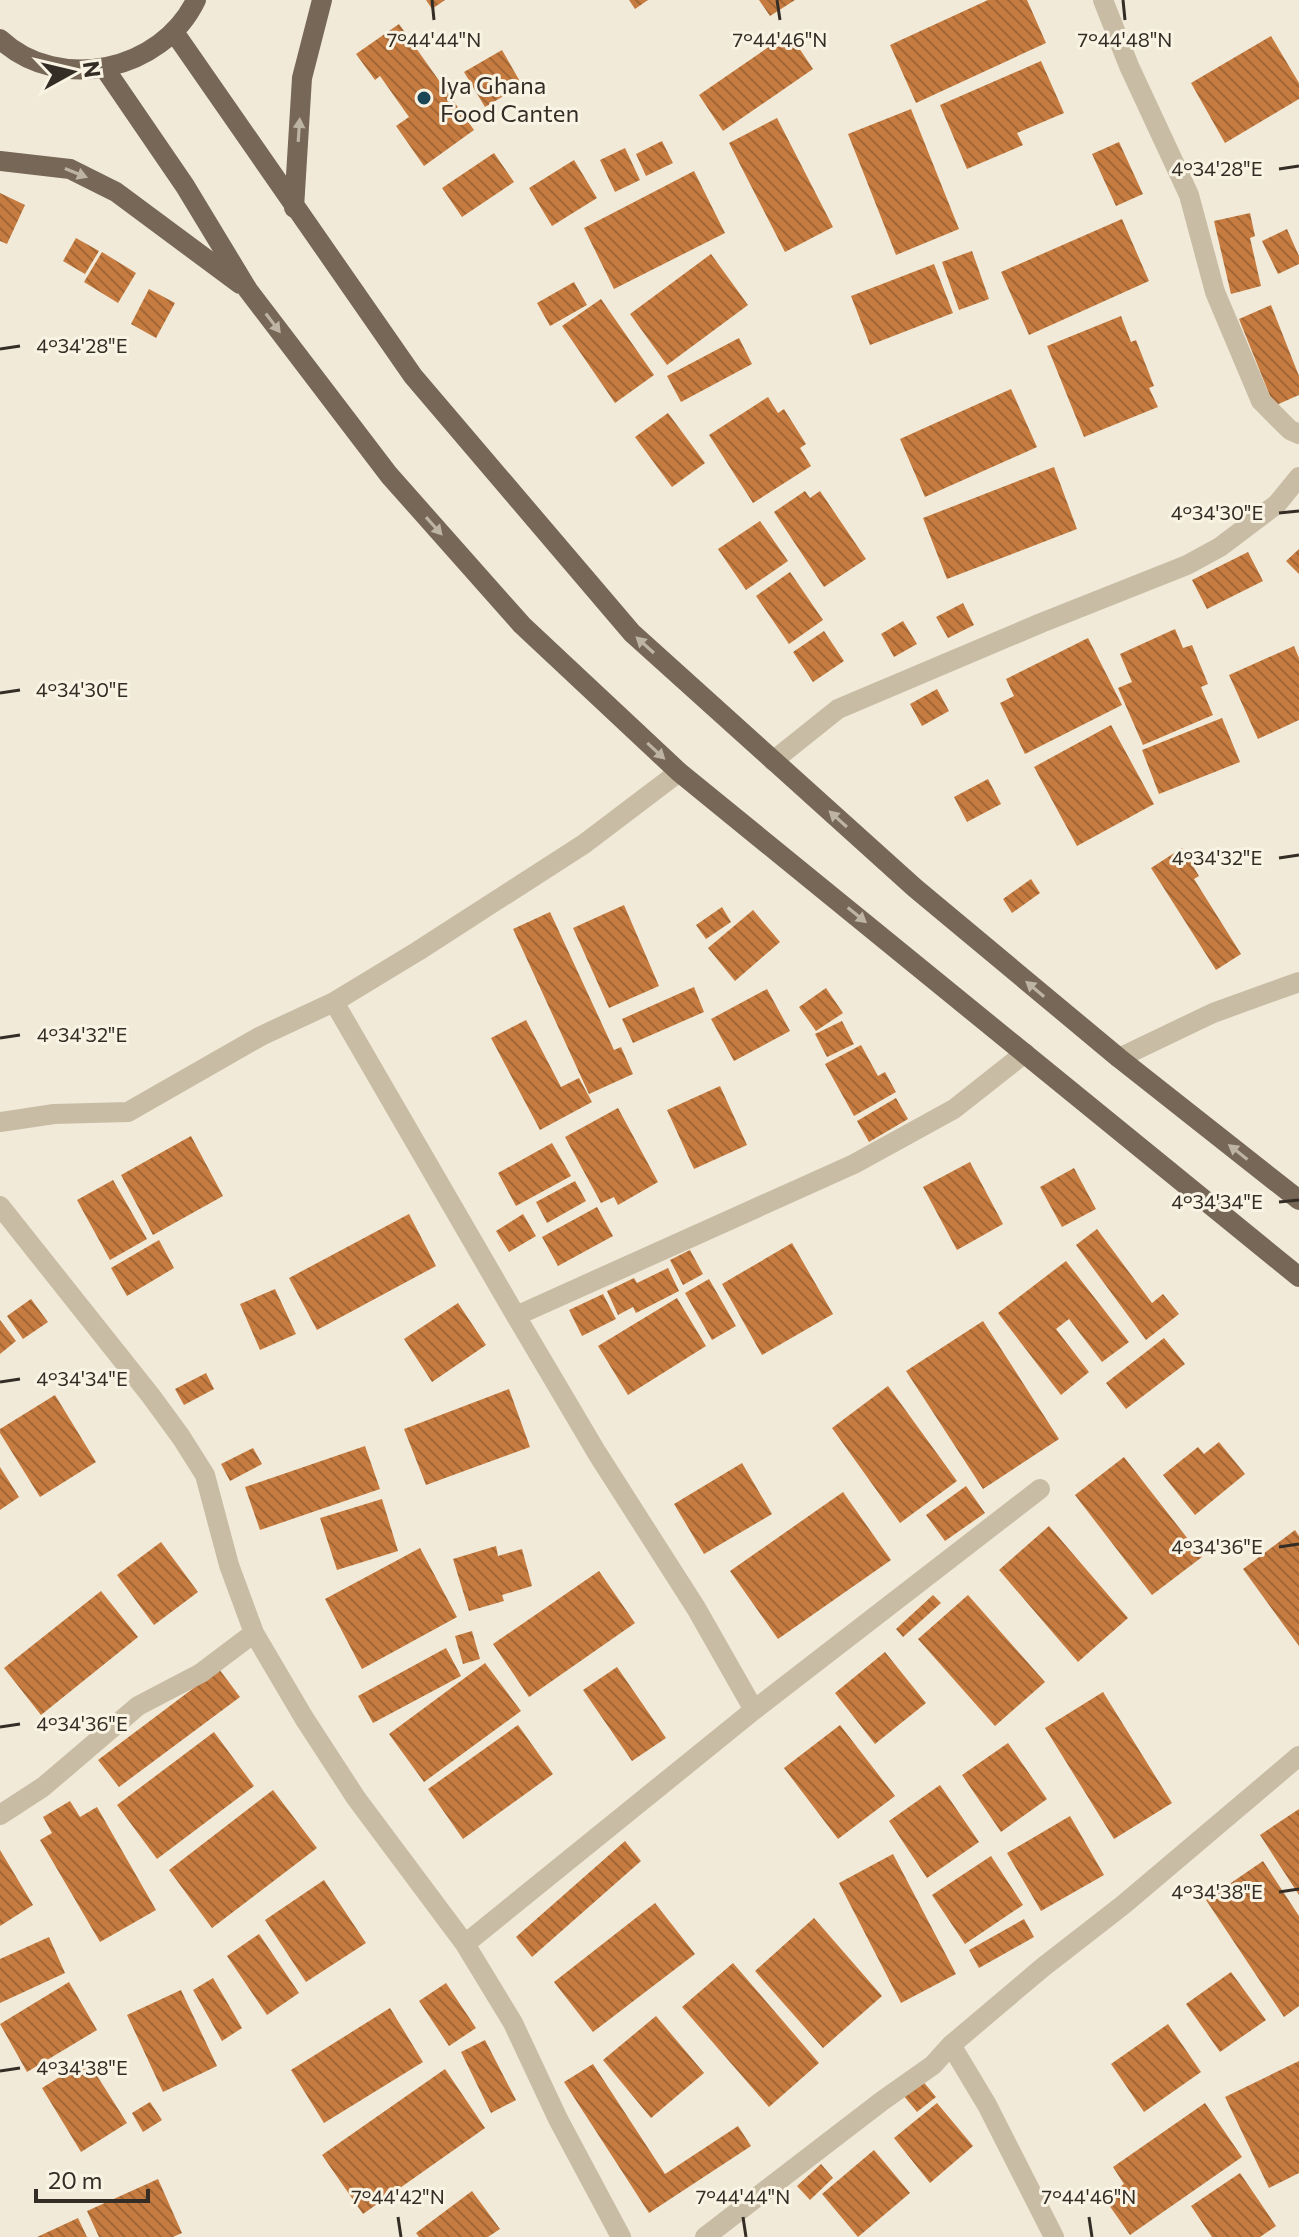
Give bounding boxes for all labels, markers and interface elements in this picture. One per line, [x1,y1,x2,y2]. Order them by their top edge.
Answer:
text: 7°44'44"N [387,27,481,51]
text: 7°44'46"N [733,27,827,51]
text: 7°44'48"N [1078,27,1172,51]
north arrow [32,32,112,112]
text: N [78,59,107,79]
place label: Iya Ghana Food Canten [440,70,579,127]
marker: Iya Ghana Food Canten [415,89,433,107]
one-way arrow [293,117,306,142]
text: 4°34'28"E [1171,156,1263,180]
one-way arrow [65,167,88,180]
one-way arrow [264,313,280,333]
text: 4°34'28"E [36,333,128,357]
text: 4°34'30"E [1171,500,1263,524]
one-way arrow [425,517,443,536]
one-way arrow [636,637,655,655]
text: 4°34'30"E [36,677,128,701]
one-way arrow [646,741,665,759]
one-way arrow [829,811,848,829]
text: 4°34'32"E [1172,845,1262,869]
one-way arrow [847,906,867,923]
one-way arrow [1026,981,1046,998]
text: 4°34'32"E [37,1022,127,1046]
one-way arrow [1228,1144,1248,1161]
text: 4°34'34"E [1171,1189,1263,1213]
text: 4°34'34"E [36,1366,128,1390]
text: 4°34'36"E [1171,1534,1263,1558]
text: 4°34'36"E [36,1711,128,1735]
text: 4°34'38"E [1171,1879,1263,1903]
text: 4°34'38"E [36,2055,128,2079]
scale bar [36,2153,148,2203]
text: 20 m [48,2165,102,2194]
text: 7°44'42"N [351,2184,445,2208]
text: 7°44'44"N [696,2184,790,2208]
text: 7°44'46"N [1042,2184,1136,2208]

